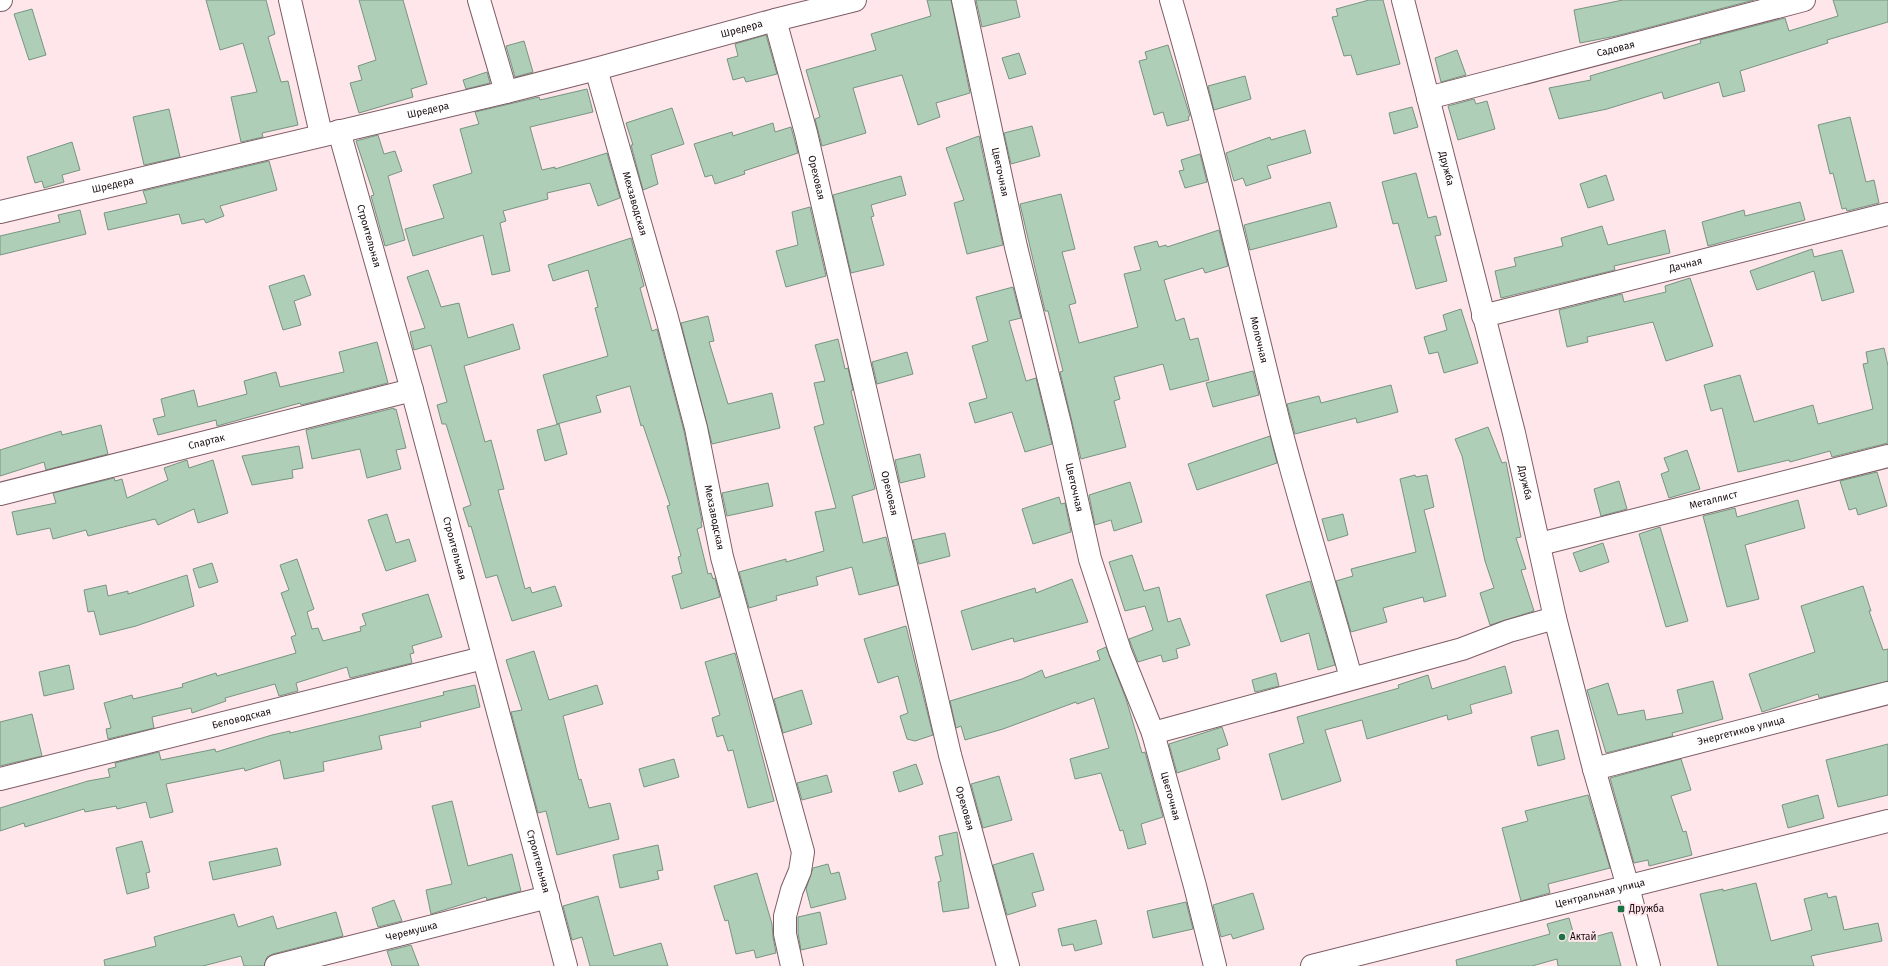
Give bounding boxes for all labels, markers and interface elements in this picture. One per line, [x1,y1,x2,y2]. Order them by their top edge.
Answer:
street label: Шредера [719,18,764,41]
street label: Садовая [1595,38,1636,60]
street label: Шредера [406,100,450,121]
street label: Цветочная [989,146,1011,198]
street label: Дружба [1436,149,1456,187]
street label: Ореховая [805,154,827,201]
street label: Мехзаводская [620,170,649,237]
street label: Шредера [91,174,135,196]
street label: Строительная [354,203,383,269]
street label: Дачная [1667,255,1704,275]
street label: Молочная [1247,315,1270,364]
street label: Спартак [187,431,227,452]
street label: Цветочная [1063,462,1085,513]
street label: Дружба [1515,463,1535,501]
street label: Ореховая [878,470,900,517]
street label: Мехзаводская [702,484,726,551]
street label: Металлист [1688,488,1739,512]
street label: Строительная [440,515,469,581]
street label: Беловодская [211,705,272,732]
street label: Энергетиков улица [1696,714,1786,748]
street label: Цветочная [1158,770,1183,822]
street label: Ореховая [953,785,976,832]
street label: Строительная [524,828,552,894]
street label: Центральная улица [1554,876,1646,911]
place label: Дружба [1628,903,1664,915]
marker: Дружба [1616,904,1626,914]
street label: Черемушка [385,919,439,944]
place label: Актай [1570,931,1596,943]
marker: Актай [1557,932,1567,942]

